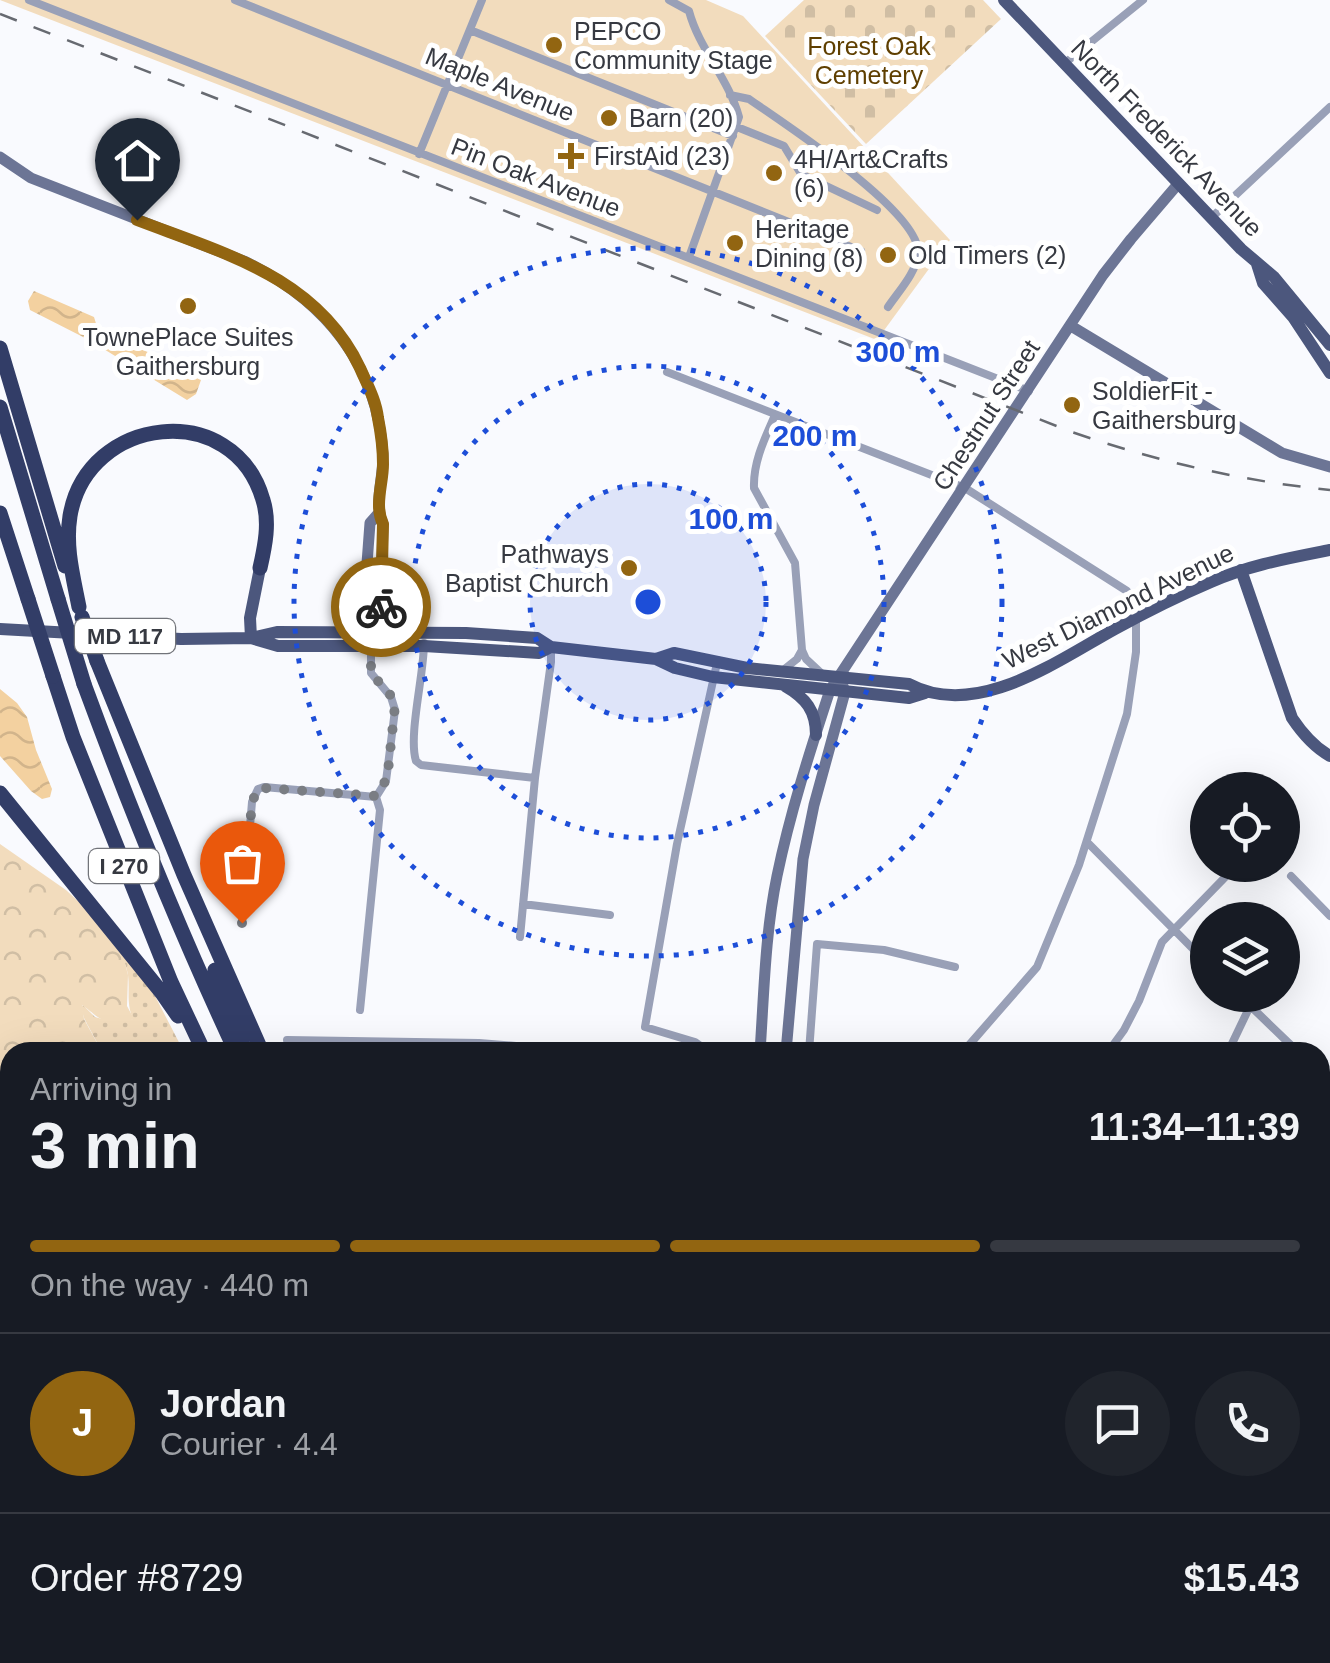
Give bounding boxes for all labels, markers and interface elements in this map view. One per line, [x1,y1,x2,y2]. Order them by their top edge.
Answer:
place label: PEPCO Community Stage [574,17,773,74]
park label: Forest Oak Cemetery [807,32,931,89]
marker: PEPCO Community Stage [543,34,565,56]
street label: North Frederick Avenue [1066,34,1268,242]
street label: Maple Avenue [422,41,578,127]
place label: Barn (20) [629,104,733,132]
marker: Barn (20) [598,107,620,129]
pin [95,118,180,221]
street label: Pin Oak Avenue [448,132,624,222]
icon: home [110,133,165,188]
place label: FirstAid (23) [594,142,730,170]
marker: FirstAid (23) [558,143,584,169]
place label: 4H/Art&Crafts (6) [794,145,948,202]
marker: 4H/Art&Crafts (6) [763,162,785,184]
place label: Heritage Dining (8) [755,215,863,272]
marker: Heritage Dining (8) [724,232,746,254]
place label: Old Timers (2) [908,241,1066,269]
marker: Old Timers (2) [877,244,899,266]
marker: TownePlace Suites Gaithersburg [177,295,199,317]
place label: TownePlace Suites Gaithersburg [82,323,294,380]
street label: Chestnut Street [927,334,1045,495]
text: 300 m [855,335,941,368]
place label: SoldierFit - Gaithersburg [1092,377,1237,434]
marker: SoldierFit - Gaithersburg [1061,394,1083,416]
text: 200 m [772,419,858,452]
text: 100 m [688,502,774,535]
street label: West Diamond Avenue [998,538,1238,674]
place label: Pathways Baptist Church [445,540,609,597]
courier [331,557,431,657]
marker: Pathways Baptist Church [618,557,640,579]
icon: bike [354,580,409,635]
centre of rings [630,584,666,620]
road number: MD 117 [75,619,175,653]
map controls [1190,772,1300,1012]
button: locate [1190,772,1300,882]
pin [200,821,285,924]
icon: bag [215,836,270,891]
road number: I 270 [89,849,159,883]
button: layers [1190,902,1300,1012]
text: Arriving in [30,1071,172,1107]
text: 11:34–11:39 [1089,1106,1300,1148]
text: 3 min [30,1109,200,1182]
text: On the way · 440 m [30,1267,309,1303]
button: chat [1065,1371,1170,1476]
button: phone [1195,1371,1300,1476]
text: Jordan [160,1383,287,1425]
text: J [72,1402,93,1444]
text: Courier · 4.4 [160,1426,338,1462]
text: Order #8729 [30,1557,243,1599]
text: $15.43 [1184,1557,1300,1599]

